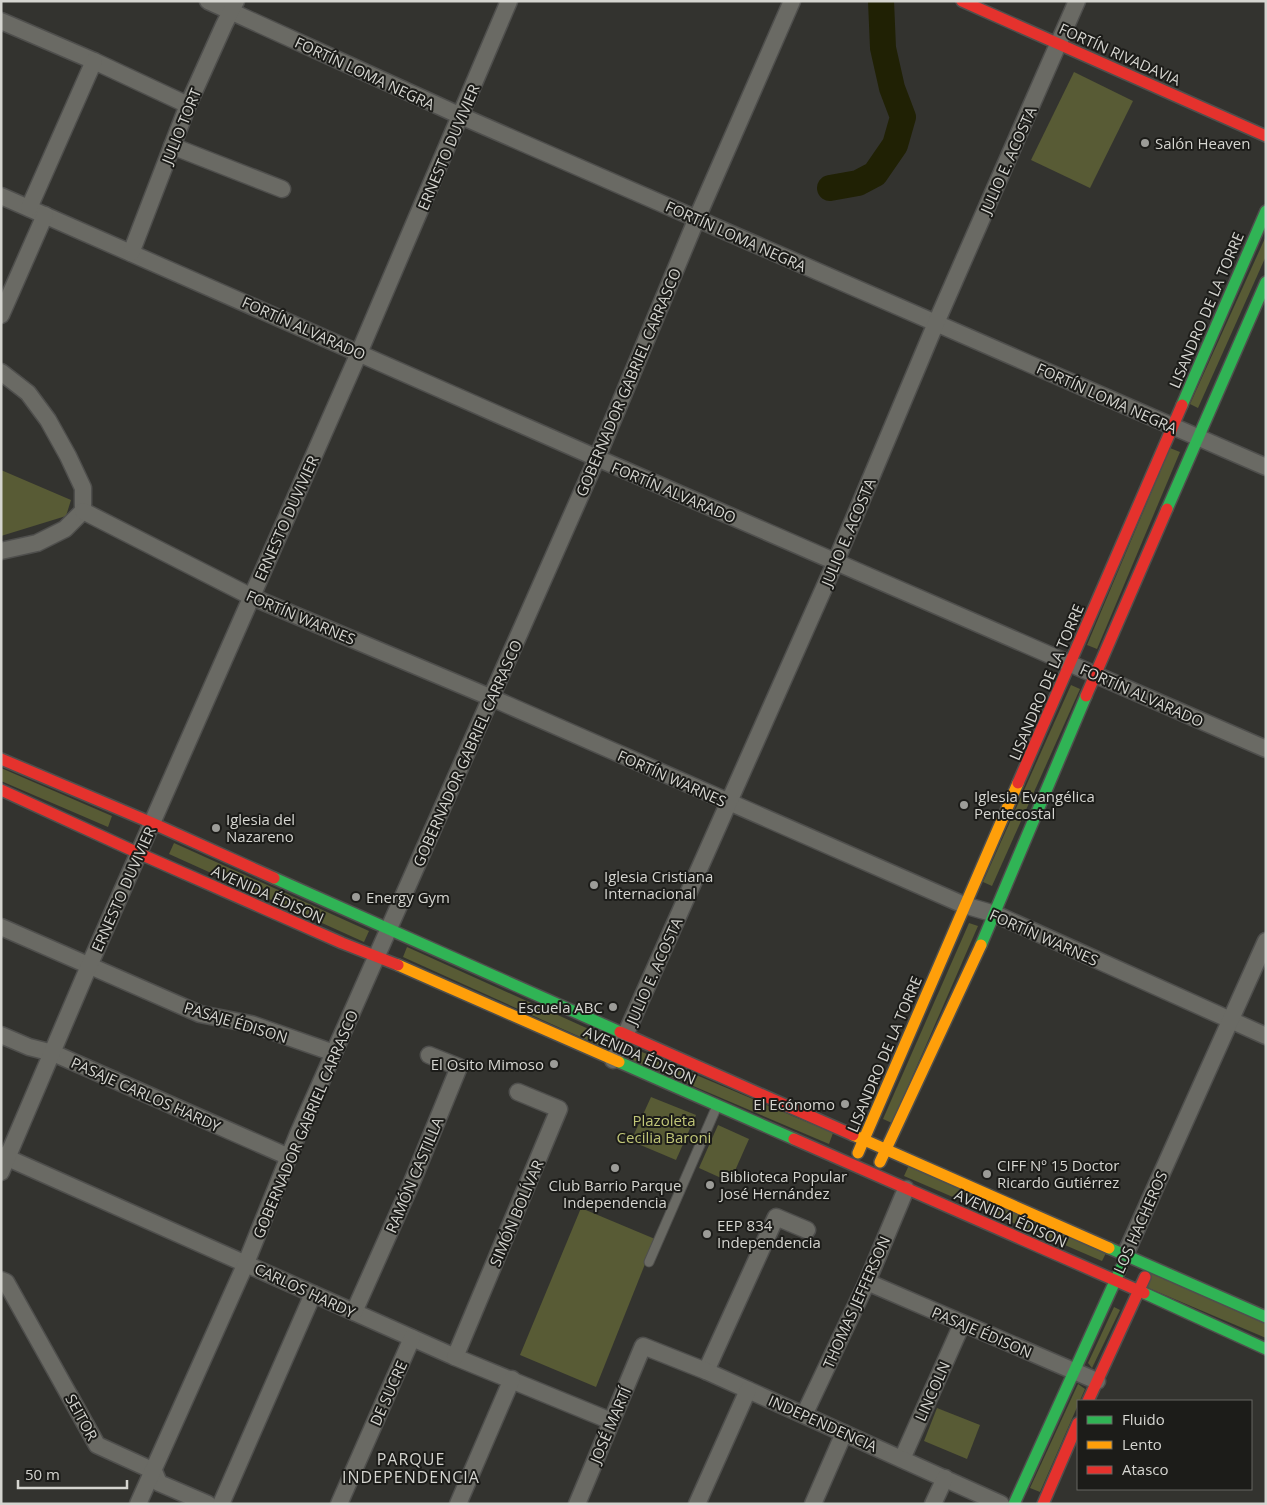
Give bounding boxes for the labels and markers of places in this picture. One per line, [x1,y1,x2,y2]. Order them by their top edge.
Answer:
place label: Salón Heaven [1155,133,1250,153]
marker: Salón Heaven [1139,137,1151,149]
place label: Iglesia Evangélica Pentecostal [974,786,1095,823]
marker: Iglesia Evangélica Pentecostal [958,799,970,811]
place label: Iglesia del Nazareno [226,809,295,846]
marker: Iglesia del Nazareno [210,822,222,834]
place label: Iglesia Cristiana Internacional [604,866,713,903]
marker: Iglesia Cristiana Internacional [588,879,600,891]
place label: Energy Gym [366,887,450,907]
marker: Energy Gym [350,891,362,903]
place label: Escuela ABC [518,997,603,1017]
marker: Escuela ABC [607,1001,619,1013]
place label: El Osito Mimoso [431,1054,544,1074]
marker: El Osito Mimoso [548,1058,560,1070]
place label: El Ecónomo [753,1094,835,1114]
marker: El Ecónomo [839,1098,851,1110]
place label: CIFF Nº 15 Doctor Ricardo Gutiérrez [997,1155,1119,1192]
marker: Club Barrio Parque Independencia [609,1162,621,1174]
place label: Biblioteca Popular José Hernández [718,1166,847,1203]
marker: CIFF Nº 15 Doctor Ricardo Gutiérrez [981,1168,993,1180]
place label: Club Barrio Parque Independencia [549,1175,681,1212]
marker: Biblioteca Popular José Hernández [704,1179,716,1191]
place label: EEP 834 Independencia [717,1215,821,1252]
marker: EEP 834 Independencia [701,1228,713,1240]

